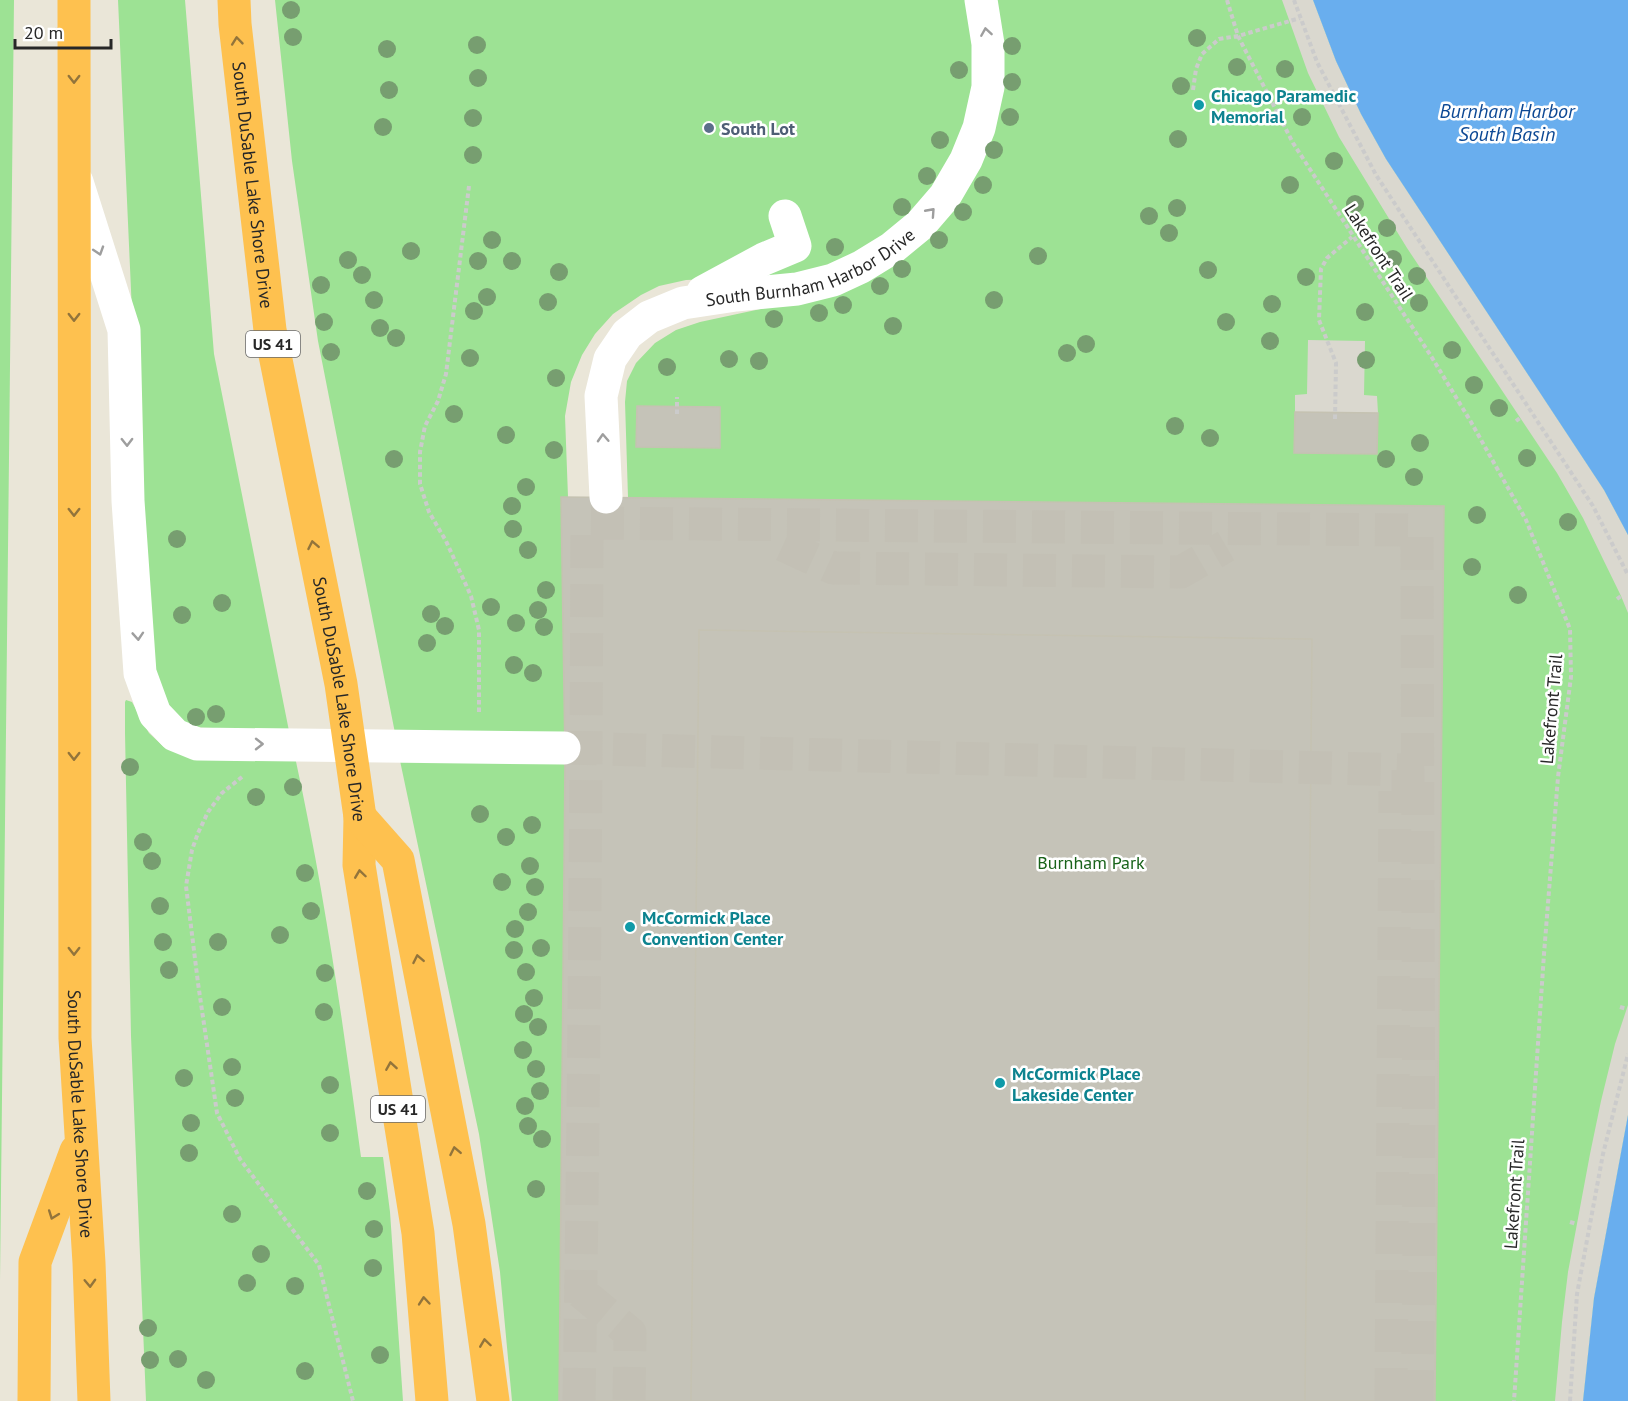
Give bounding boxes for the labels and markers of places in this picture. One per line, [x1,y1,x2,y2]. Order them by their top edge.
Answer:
place label: Chicago Paramedic Memorial [1211,84,1356,128]
marker: Chicago Paramedic Memorial [1192,98,1206,112]
place label: South Lot [721,117,796,140]
marker: South Lot [702,121,716,135]
place label: McCormick Place Convention Center [642,906,784,950]
marker: McCormick Place Convention Center [623,920,637,934]
place label: McCormick Place Lakeside Center [1012,1062,1141,1106]
marker: McCormick Place Lakeside Center [993,1076,1007,1090]

